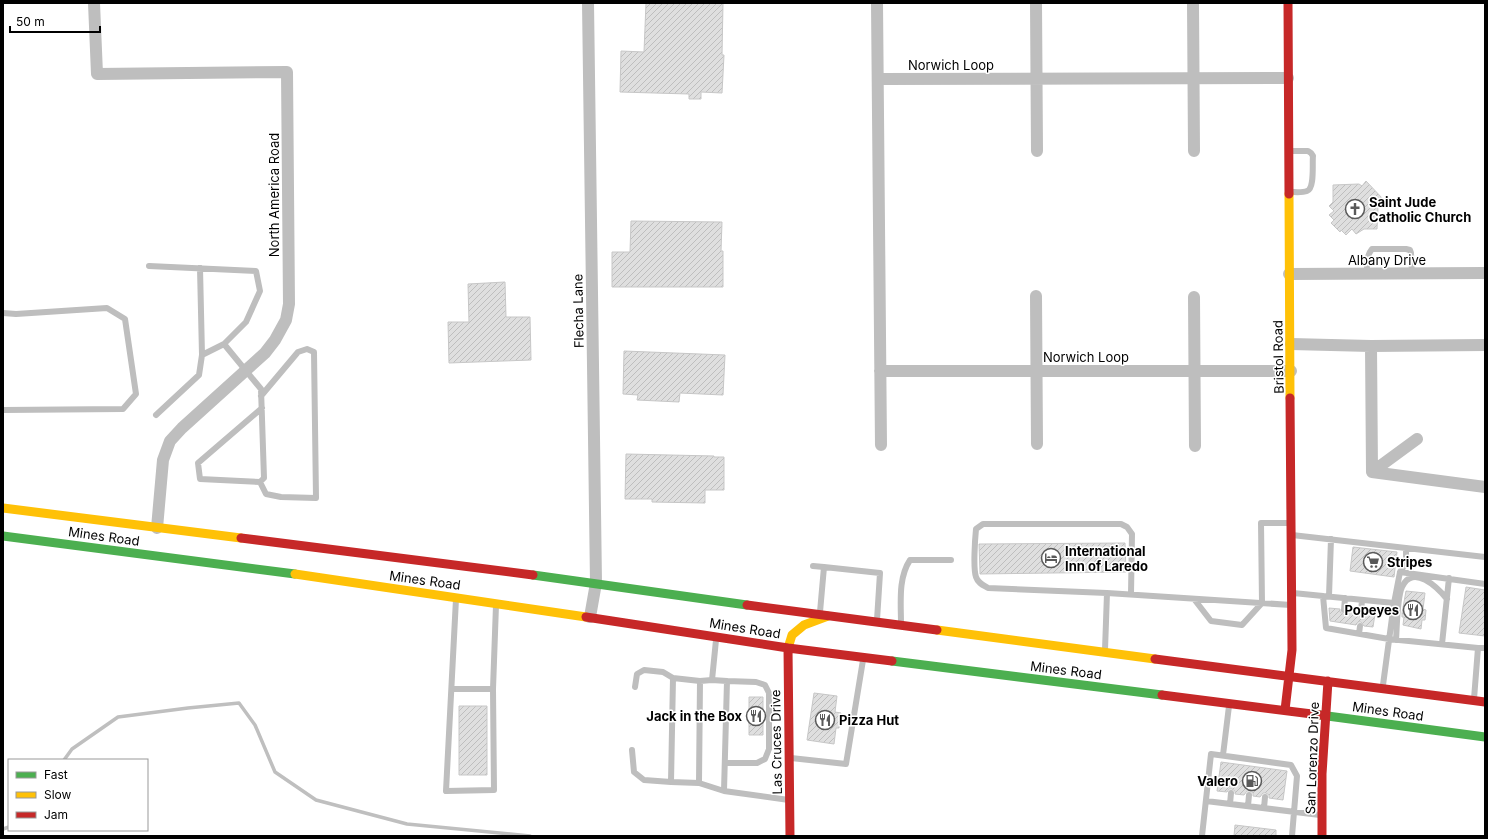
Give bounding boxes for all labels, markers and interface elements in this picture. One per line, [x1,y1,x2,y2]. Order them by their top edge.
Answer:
scale bar [10,8,100,34]
text: 50 m [16,14,45,29]
street label: Norwich Loop [908,57,994,73]
street label: North America Road [266,133,282,257]
place label: Saint Jude Catholic Church [1369,194,1471,225]
church icon: Saint Jude Catholic Church [1344,198,1366,220]
street label: Albany Drive [1348,252,1426,268]
street label: Flecha Lane [569,274,587,348]
street label: Bristol Road [1269,320,1287,394]
street label: Norwich Loop [1043,349,1129,365]
street label: Mines Road [67,523,141,549]
place label: International Inn of Laredo [1065,543,1148,574]
hotel icon: International Inn of Laredo [1040,547,1062,569]
supermarket icon: Stripes [1362,551,1384,573]
place label: Stripes [1387,554,1432,570]
street label: Mines Road [388,567,462,593]
restaurant icon: Popeyes [1402,599,1424,621]
place label: Popeyes [1344,602,1399,618]
street label: Mines Road [708,614,782,642]
street label: Mines Road [1029,658,1103,682]
street label: Las Cruces Drive [767,689,785,795]
street label: Mines Road [1351,698,1425,724]
street label: San Lorenzo Drive [1302,701,1322,815]
restaurant icon: Jack in the Box [745,705,767,727]
place label: Jack in the Box [646,708,742,724]
restaurant icon: Pizza Hut [814,709,836,731]
place label: Pizza Hut [839,712,899,728]
legend [8,759,148,831]
text: Fast [44,767,68,782]
fuel station icon: Valero [1241,770,1263,792]
place label: Valero [1197,773,1238,789]
text: Slow [44,787,72,802]
text: Jam [44,807,68,822]

